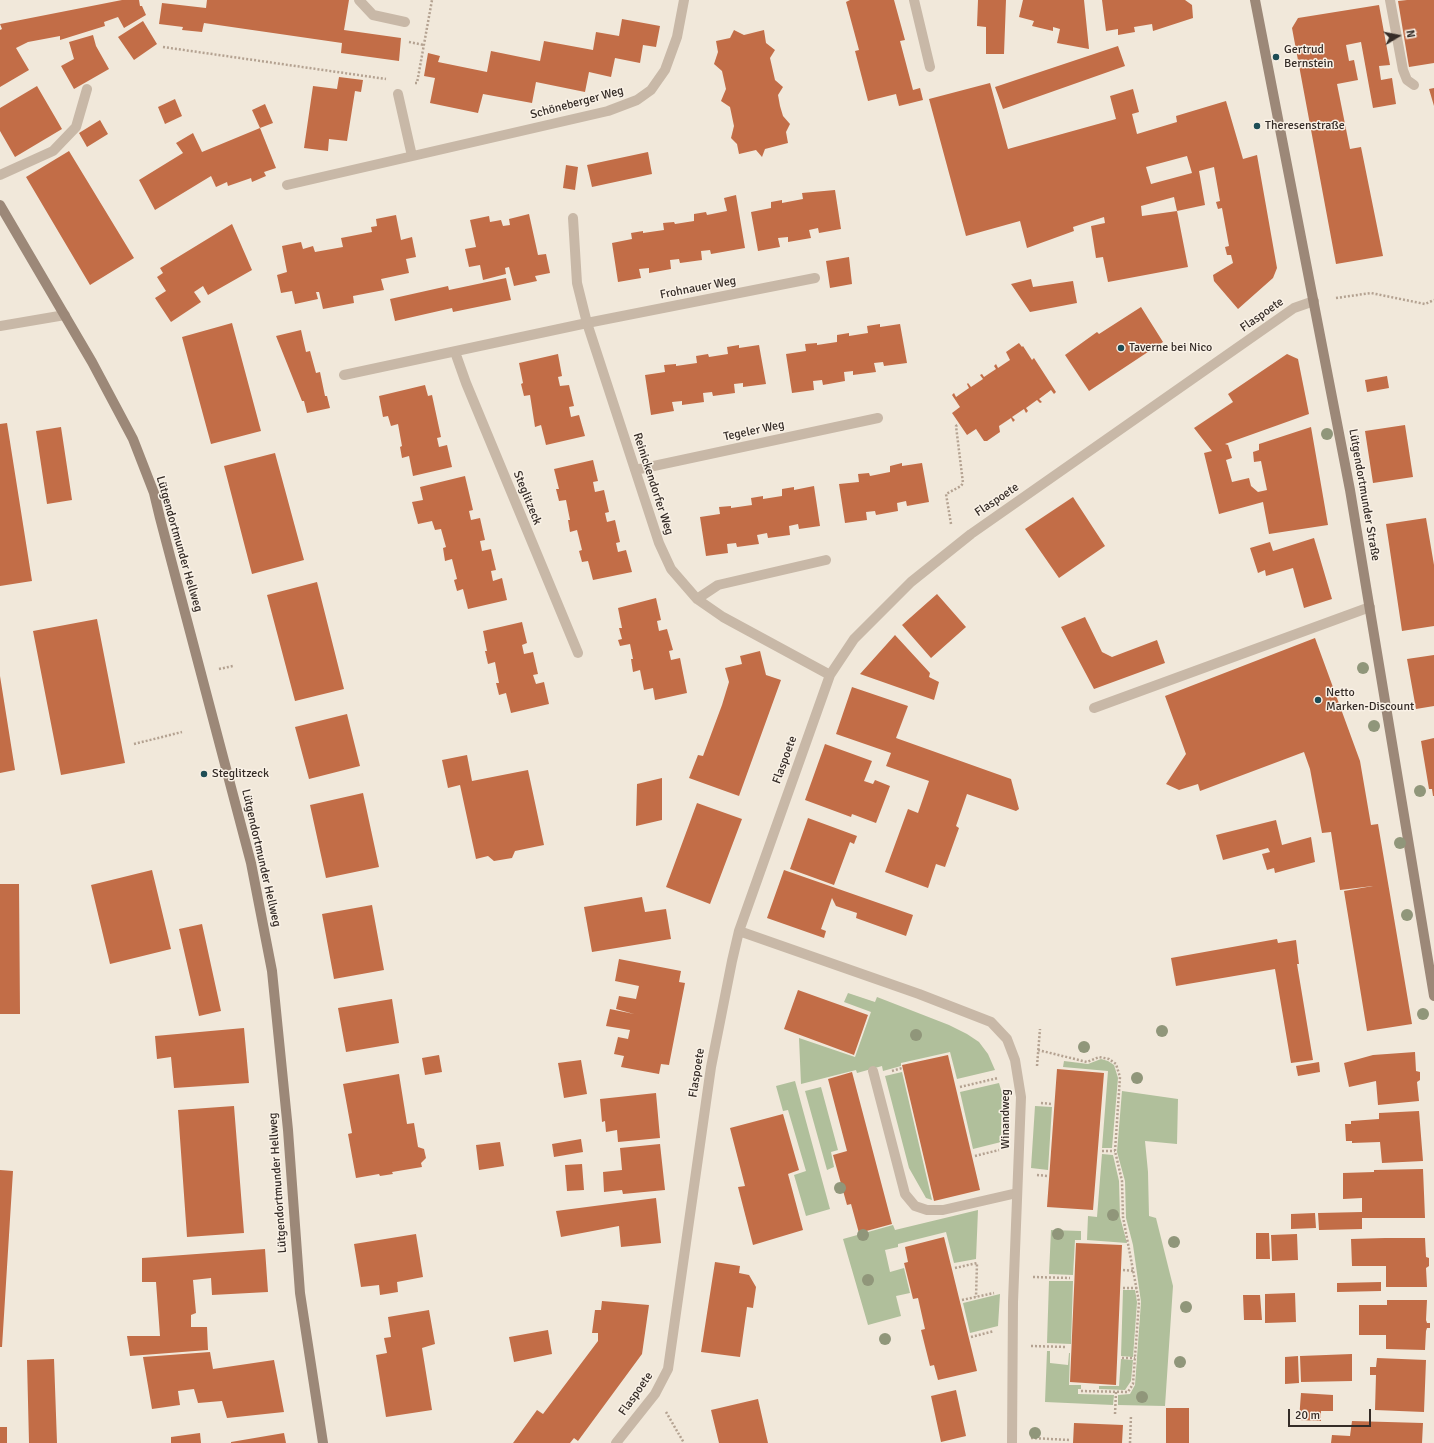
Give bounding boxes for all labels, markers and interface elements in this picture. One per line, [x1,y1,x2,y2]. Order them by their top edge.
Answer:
north arrow [1378,16,1418,56]
text: N [1403,29,1417,39]
place label: Gertrud Bernstein [1284,43,1333,71]
marker: Gertrud Bernstein [1271,52,1281,62]
street label: Schöneberger Weg [529,84,625,122]
place label: Theresenstraße [1265,119,1345,133]
marker: Theresenstraße [1252,121,1262,131]
street label: Frohnauer Weg [659,274,737,302]
street label: Flaspoete [1237,295,1287,335]
place label: Taverne bei Nico [1129,341,1212,355]
marker: Taverne bei Nico [1116,343,1126,353]
street label: Tegeler Weg [722,418,786,444]
street label: Lütgendortmunder Straße [1345,428,1383,562]
street label: Reinickendorfer Weg [630,431,676,537]
street label: Steglitzeck [510,469,544,527]
street label: Lütgendortmunder Hellweg [153,474,205,614]
street label: Flaspoete [972,480,1022,520]
place label: Netto Marken-Discount [1326,686,1414,714]
marker: Netto Marken-Discount [1313,695,1323,705]
street label: Flaspoete [770,734,800,786]
place label: Steglitzeck [212,767,269,781]
marker: Steglitzeck [199,769,209,779]
street label: Lütgendortmunder Hellweg [238,788,284,928]
street label: Flaspoete [686,1047,708,1099]
street label: Winandweg [999,1089,1013,1149]
street label: Lütgendortmunder Hellweg [266,1112,290,1254]
street label: Flaspoete [616,1369,656,1419]
scale bar [1290,1401,1373,1427]
text: 20 m [1295,1408,1320,1423]

